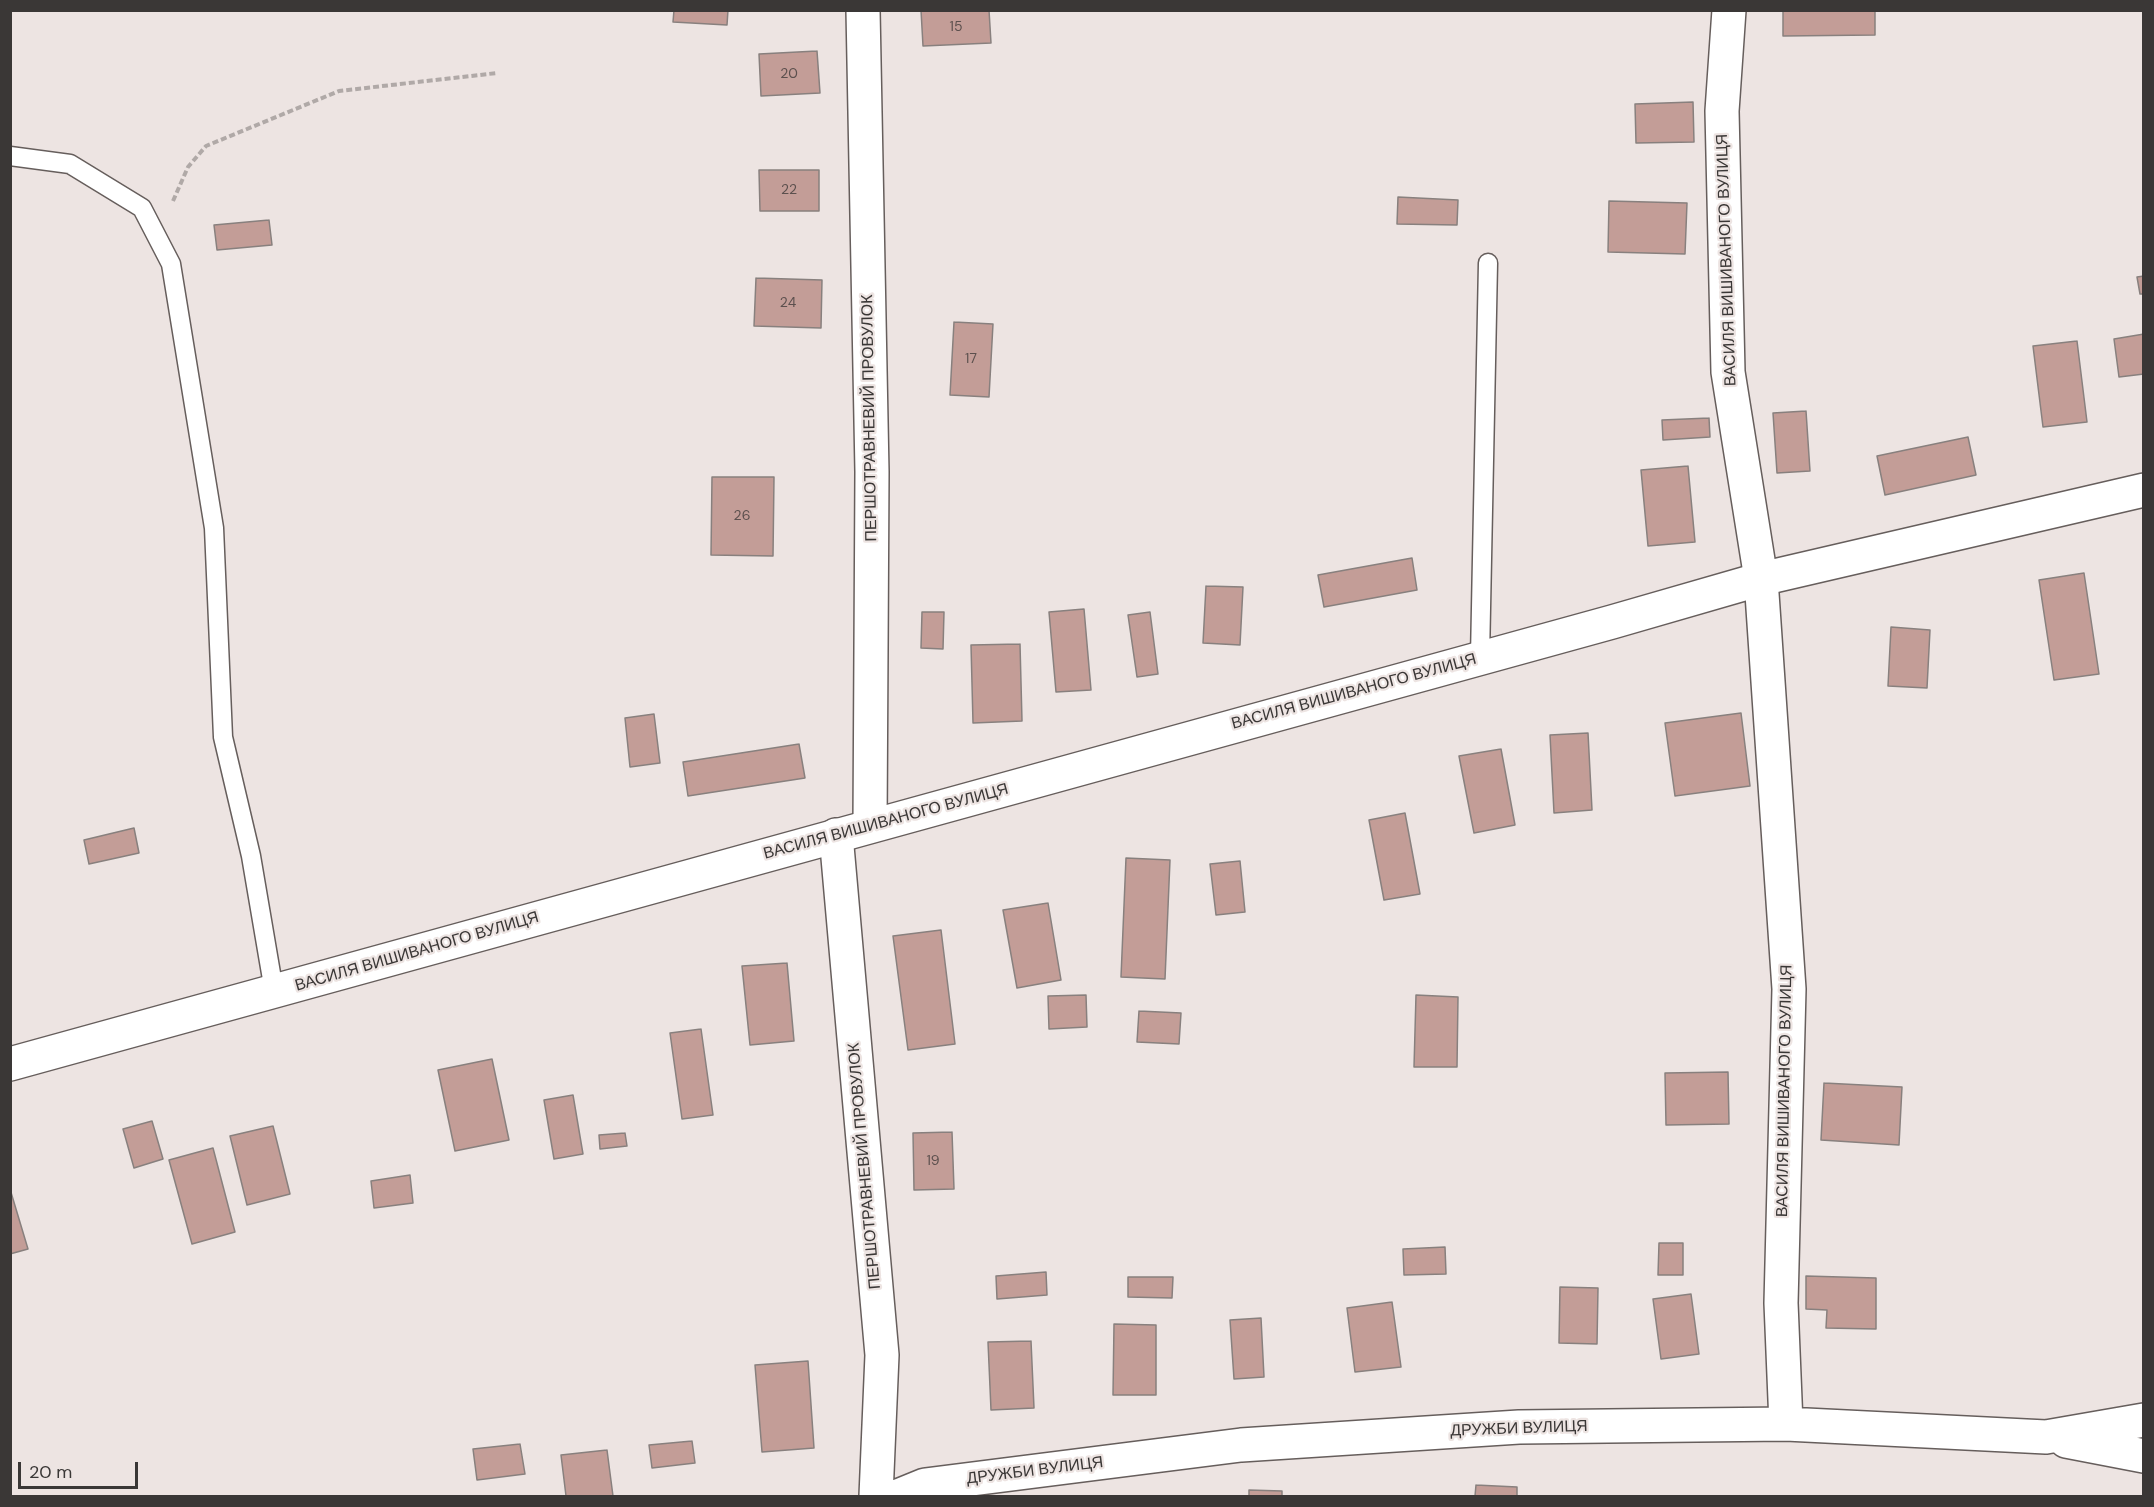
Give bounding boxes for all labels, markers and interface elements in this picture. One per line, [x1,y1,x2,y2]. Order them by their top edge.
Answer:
house number: 15 [950,19,962,35]
house number: 20 [780,66,798,82]
street label: ВАСИЛЯ ВИШИВАНОГО ВУЛИЦЯ [1713,133,1741,387]
house number: 22 [781,182,797,198]
street label: ПЕРШОТРАВНЕВИЙ ПРОВУЛОК [858,294,882,542]
house number: 24 [780,295,796,311]
house number: 17 [965,351,977,367]
house number: 26 [734,508,750,524]
street label: ВАСИЛЯ ВИШИВАНОГО ВУЛИЦЯ [1230,650,1478,734]
street label: ВАСИЛЯ ВИШИВАНОГО ВУЛИЦЯ [762,780,1010,864]
street label: ВАСИЛЯ ВИШИВАНОГО ВУЛИЦЯ [293,908,541,996]
street label: ВАСИЛЯ ВИШИВАНОГО ВУЛИЦЯ [1773,965,1797,1217]
street label: ПЕРШОТРАВНЕВИЙ ПРОВУЛОК [845,1042,885,1290]
house number: 19 [926,1153,940,1169]
street label: ДРУЖБИ ВУЛИЦЯ [1450,1417,1588,1441]
scale bar [21,1450,141,1488]
street label: ДРУЖБИ ВУЛИЦЯ [966,1453,1104,1489]
text: 20 m [29,1460,72,1484]

